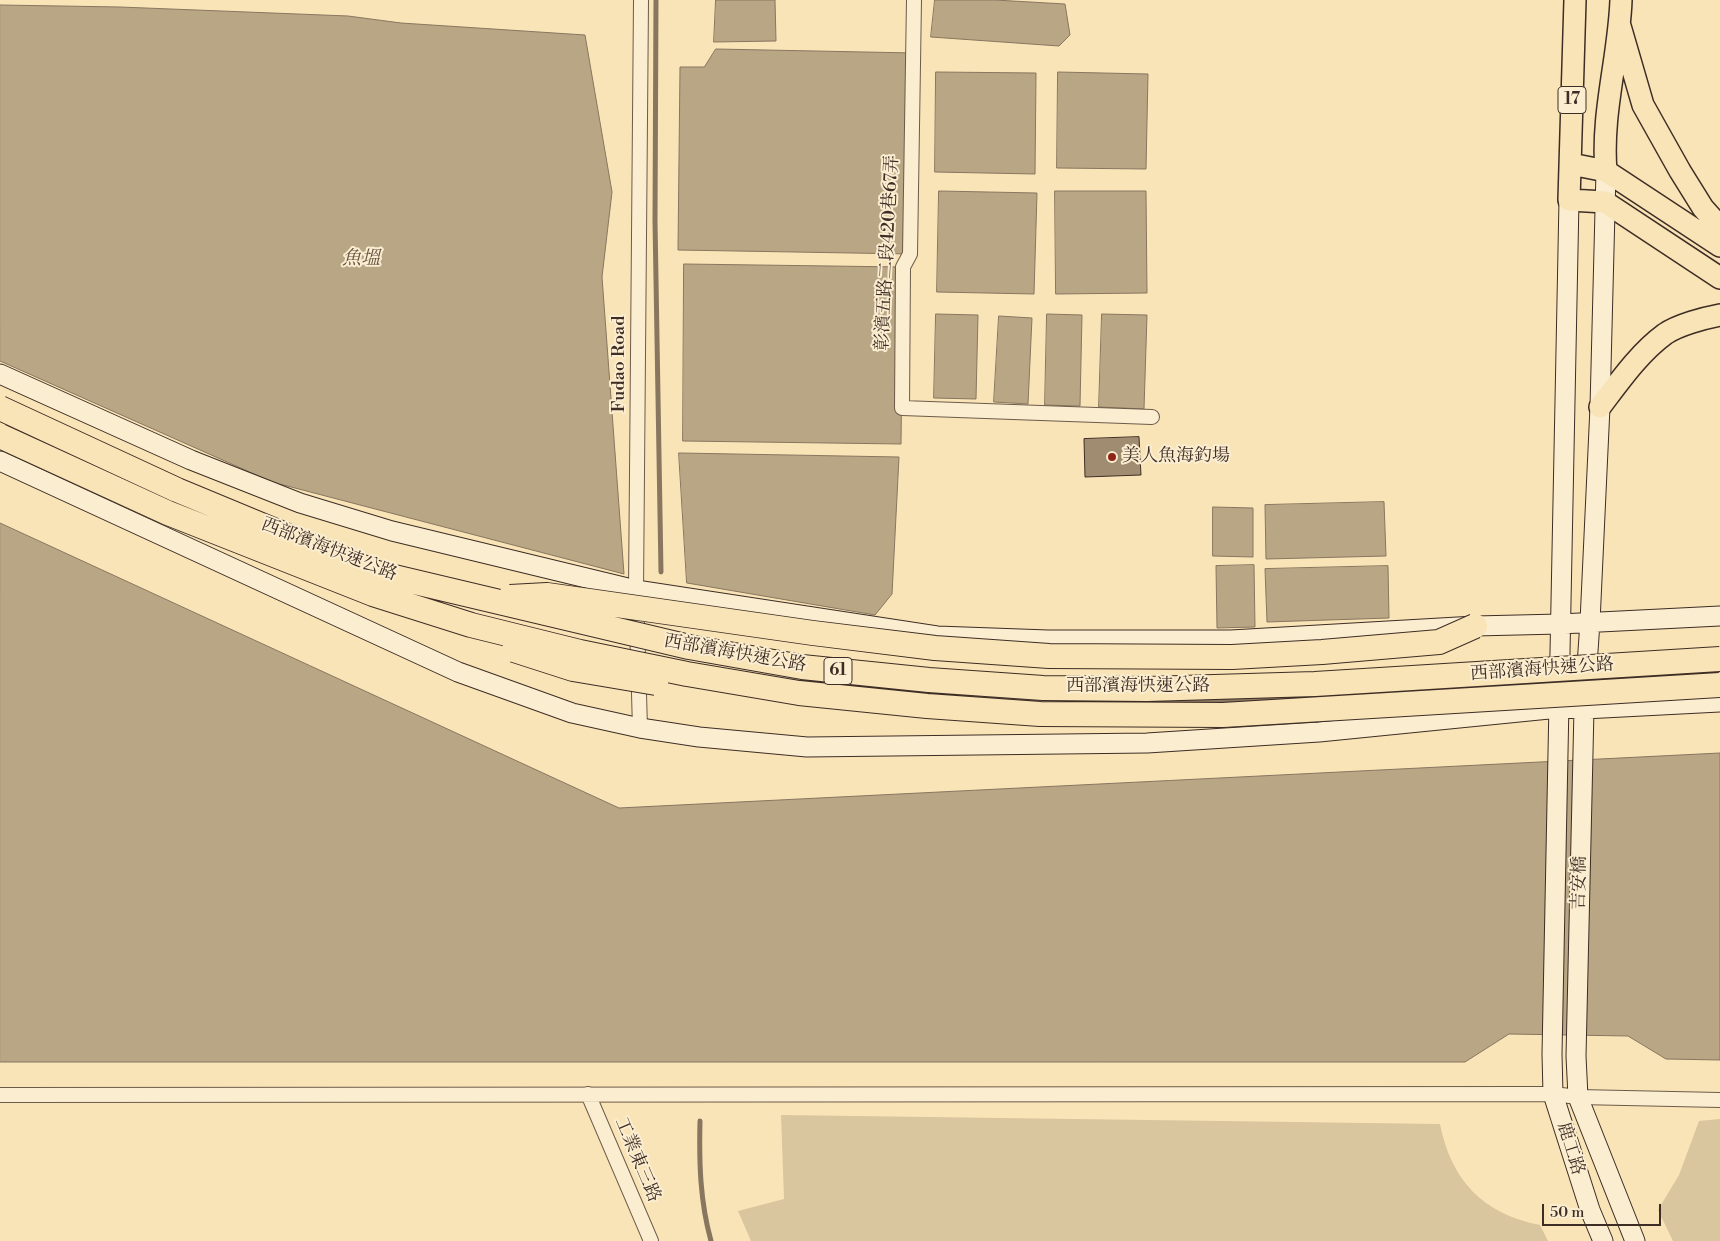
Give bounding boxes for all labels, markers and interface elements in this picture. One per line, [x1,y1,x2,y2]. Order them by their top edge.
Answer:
road number: 17 [1558,86,1586,114]
street label: 彰濱五路二段420巷67弄 [872,155,904,351]
water label: 魚塭 [342,248,380,270]
street label: Fudao Road [609,316,631,412]
place label: 美人魚海釣場 [1122,446,1230,468]
marker: 美人魚海釣場 [1106,451,1118,463]
street label: 西部濱海快速公路 [258,514,400,586]
street label: 西部濱海快速公路 [662,631,808,677]
street label: 西部濱海快速公路 [1469,654,1615,686]
road number: 61 [824,658,852,684]
street label: 西部濱海快速公路 [1066,676,1210,698]
street label: 吉安橋 [1569,856,1591,910]
street label: 工業東三路 [609,1114,665,1206]
street label: 鹿工路 [1552,1120,1588,1178]
scale bar [1545,1194,1664,1226]
text: 50 m [1550,1203,1584,1222]

